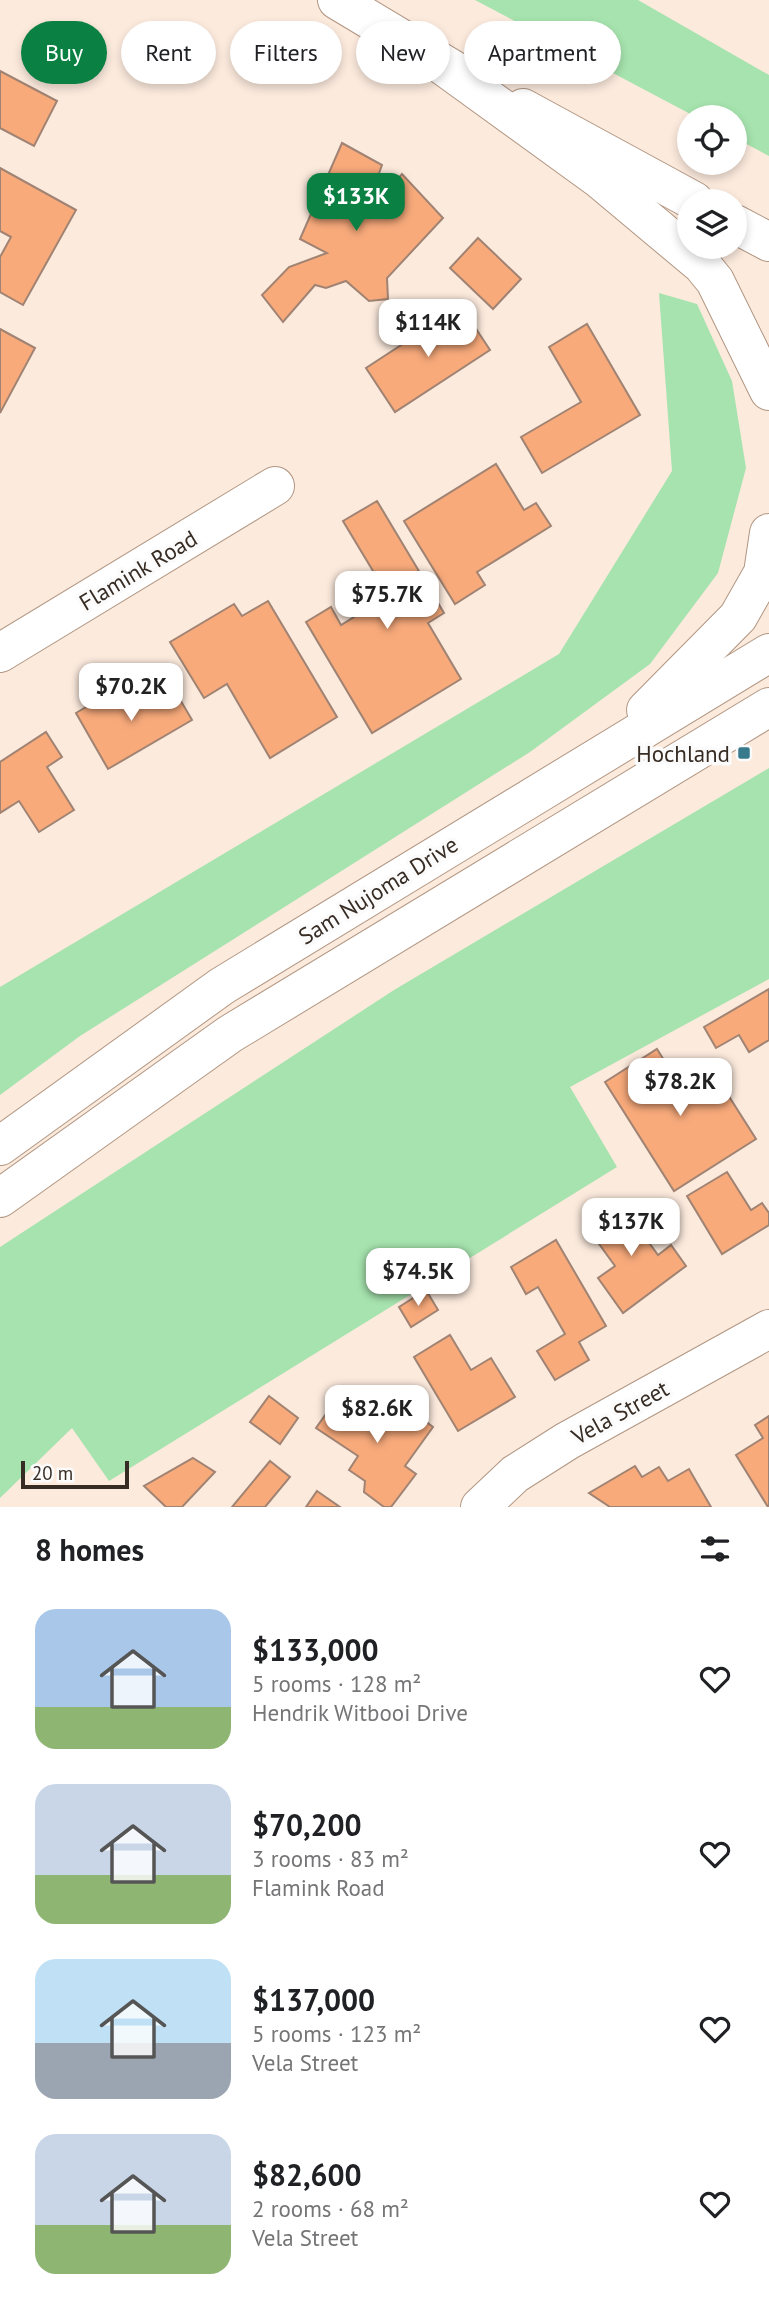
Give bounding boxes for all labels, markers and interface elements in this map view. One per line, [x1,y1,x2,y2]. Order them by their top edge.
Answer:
chip: Buy [21,21,107,84]
chip: Rent [121,21,216,84]
chip: Filters [230,21,342,84]
chip: New [356,21,450,84]
chip: Apartment [464,21,621,84]
map controls [677,105,747,259]
button: locate [677,105,747,175]
pin: $133K [307,174,405,233]
text: $133K [323,181,389,210]
button: layers [677,189,747,259]
pin: $114K [379,300,477,359]
text: $114K [395,307,461,336]
street label: Flamink Road [74,523,202,617]
pin: $75.7K [330,572,444,631]
text: $75.7K [351,579,423,608]
pin: $70.2K [74,664,188,723]
text: $70.2K [95,671,167,700]
place label: Hochland [636,739,730,768]
marker: Hochland [736,745,752,761]
street label: Sam Nujoma Drive [293,829,463,951]
pin: $78.2K [623,1058,737,1118]
text: $78.2K [644,1066,716,1095]
pin: $137K [582,1198,680,1258]
text: $137K [598,1206,664,1235]
pin: $74.5K [361,1248,475,1308]
text: $74.5K [382,1256,454,1285]
street label: Vela Street [566,1373,674,1451]
pin: $82.6K [320,1386,434,1445]
text: $82.6K [341,1393,413,1422]
scale bar [21,1458,130,1490]
text: 20 m [32,1461,73,1485]
text: 8 homes [35,1530,144,1569]
icon: filters [696,1530,734,1568]
text: $133,000 [252,1630,379,1669]
icon: home [91,1637,175,1721]
icon: heart [696,1660,734,1698]
text: 5 rooms · 128 m² [252,1669,421,1698]
text: Hendrik Witbooi Drive [252,1698,468,1727]
text: $70,200 [252,1805,362,1844]
icon: home [91,1812,175,1896]
icon: heart [696,1835,734,1873]
text: 3 rooms · 83 m² [252,1844,409,1873]
text: Flamink Road [252,1873,385,1902]
text: $137,000 [252,1980,375,2019]
icon: home [91,1987,175,2071]
icon: heart [696,2010,734,2048]
text: 5 rooms · 123 m² [252,2019,421,2048]
text: Vela Street [252,2048,358,2077]
text: $82,600 [252,2155,362,2194]
icon: home [91,2162,175,2246]
icon: heart [696,2185,734,2223]
text: 2 rooms · 68 m² [252,2194,409,2223]
text: Vela Street [252,2223,358,2252]

